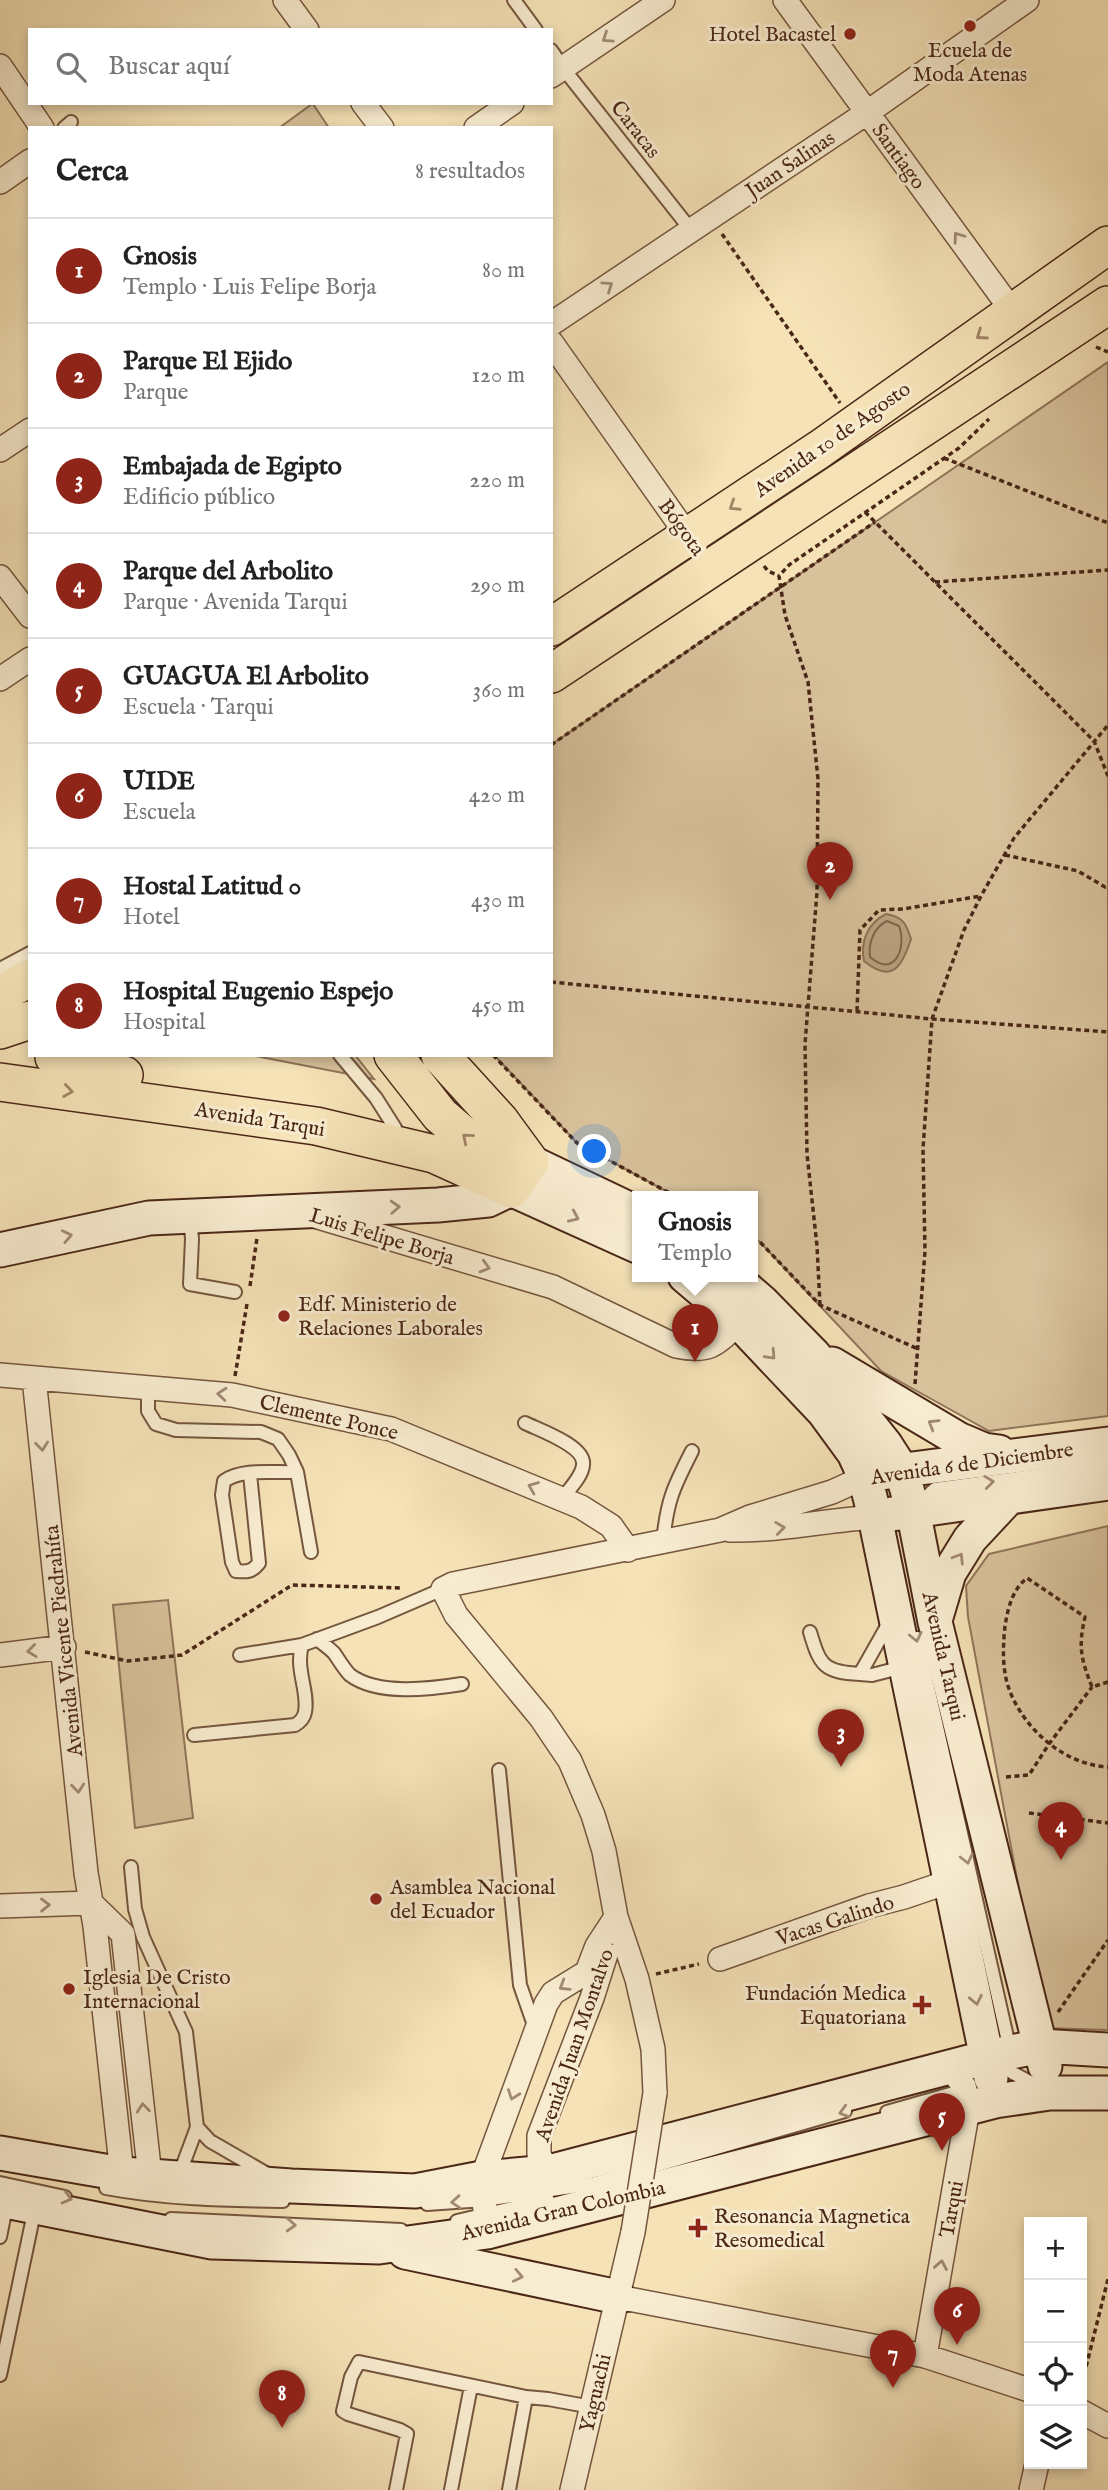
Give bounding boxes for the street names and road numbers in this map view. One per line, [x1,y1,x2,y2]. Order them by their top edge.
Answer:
street label: Caracas [604,95,666,164]
street label: Santiago [865,118,931,195]
street label: Juan Salinas [739,125,841,206]
street label: Avenida 10 de Agosto [749,376,916,505]
street label: Bógota [651,494,711,563]
street label: Avenida Tarqui [192,1097,327,1144]
street label: Luis Felipe Borja [306,1203,458,1273]
street label: Clemente Ponce [257,1389,401,1448]
street label: Avenida 6 de Diciembre [868,1437,1076,1492]
street label: Avenida Vicente Piedrahíta [39,1523,90,1759]
street label: Avenida Tarqui [914,1588,970,1723]
street label: Vacas Galindo [772,1890,898,1953]
street label: Avenida Juan Montalvo [529,1946,621,2146]
street label: Avenida Gran Colombia [458,2175,669,2248]
street label: Tarqui [934,2179,971,2240]
street label: Yaguachi [574,2351,619,2435]

